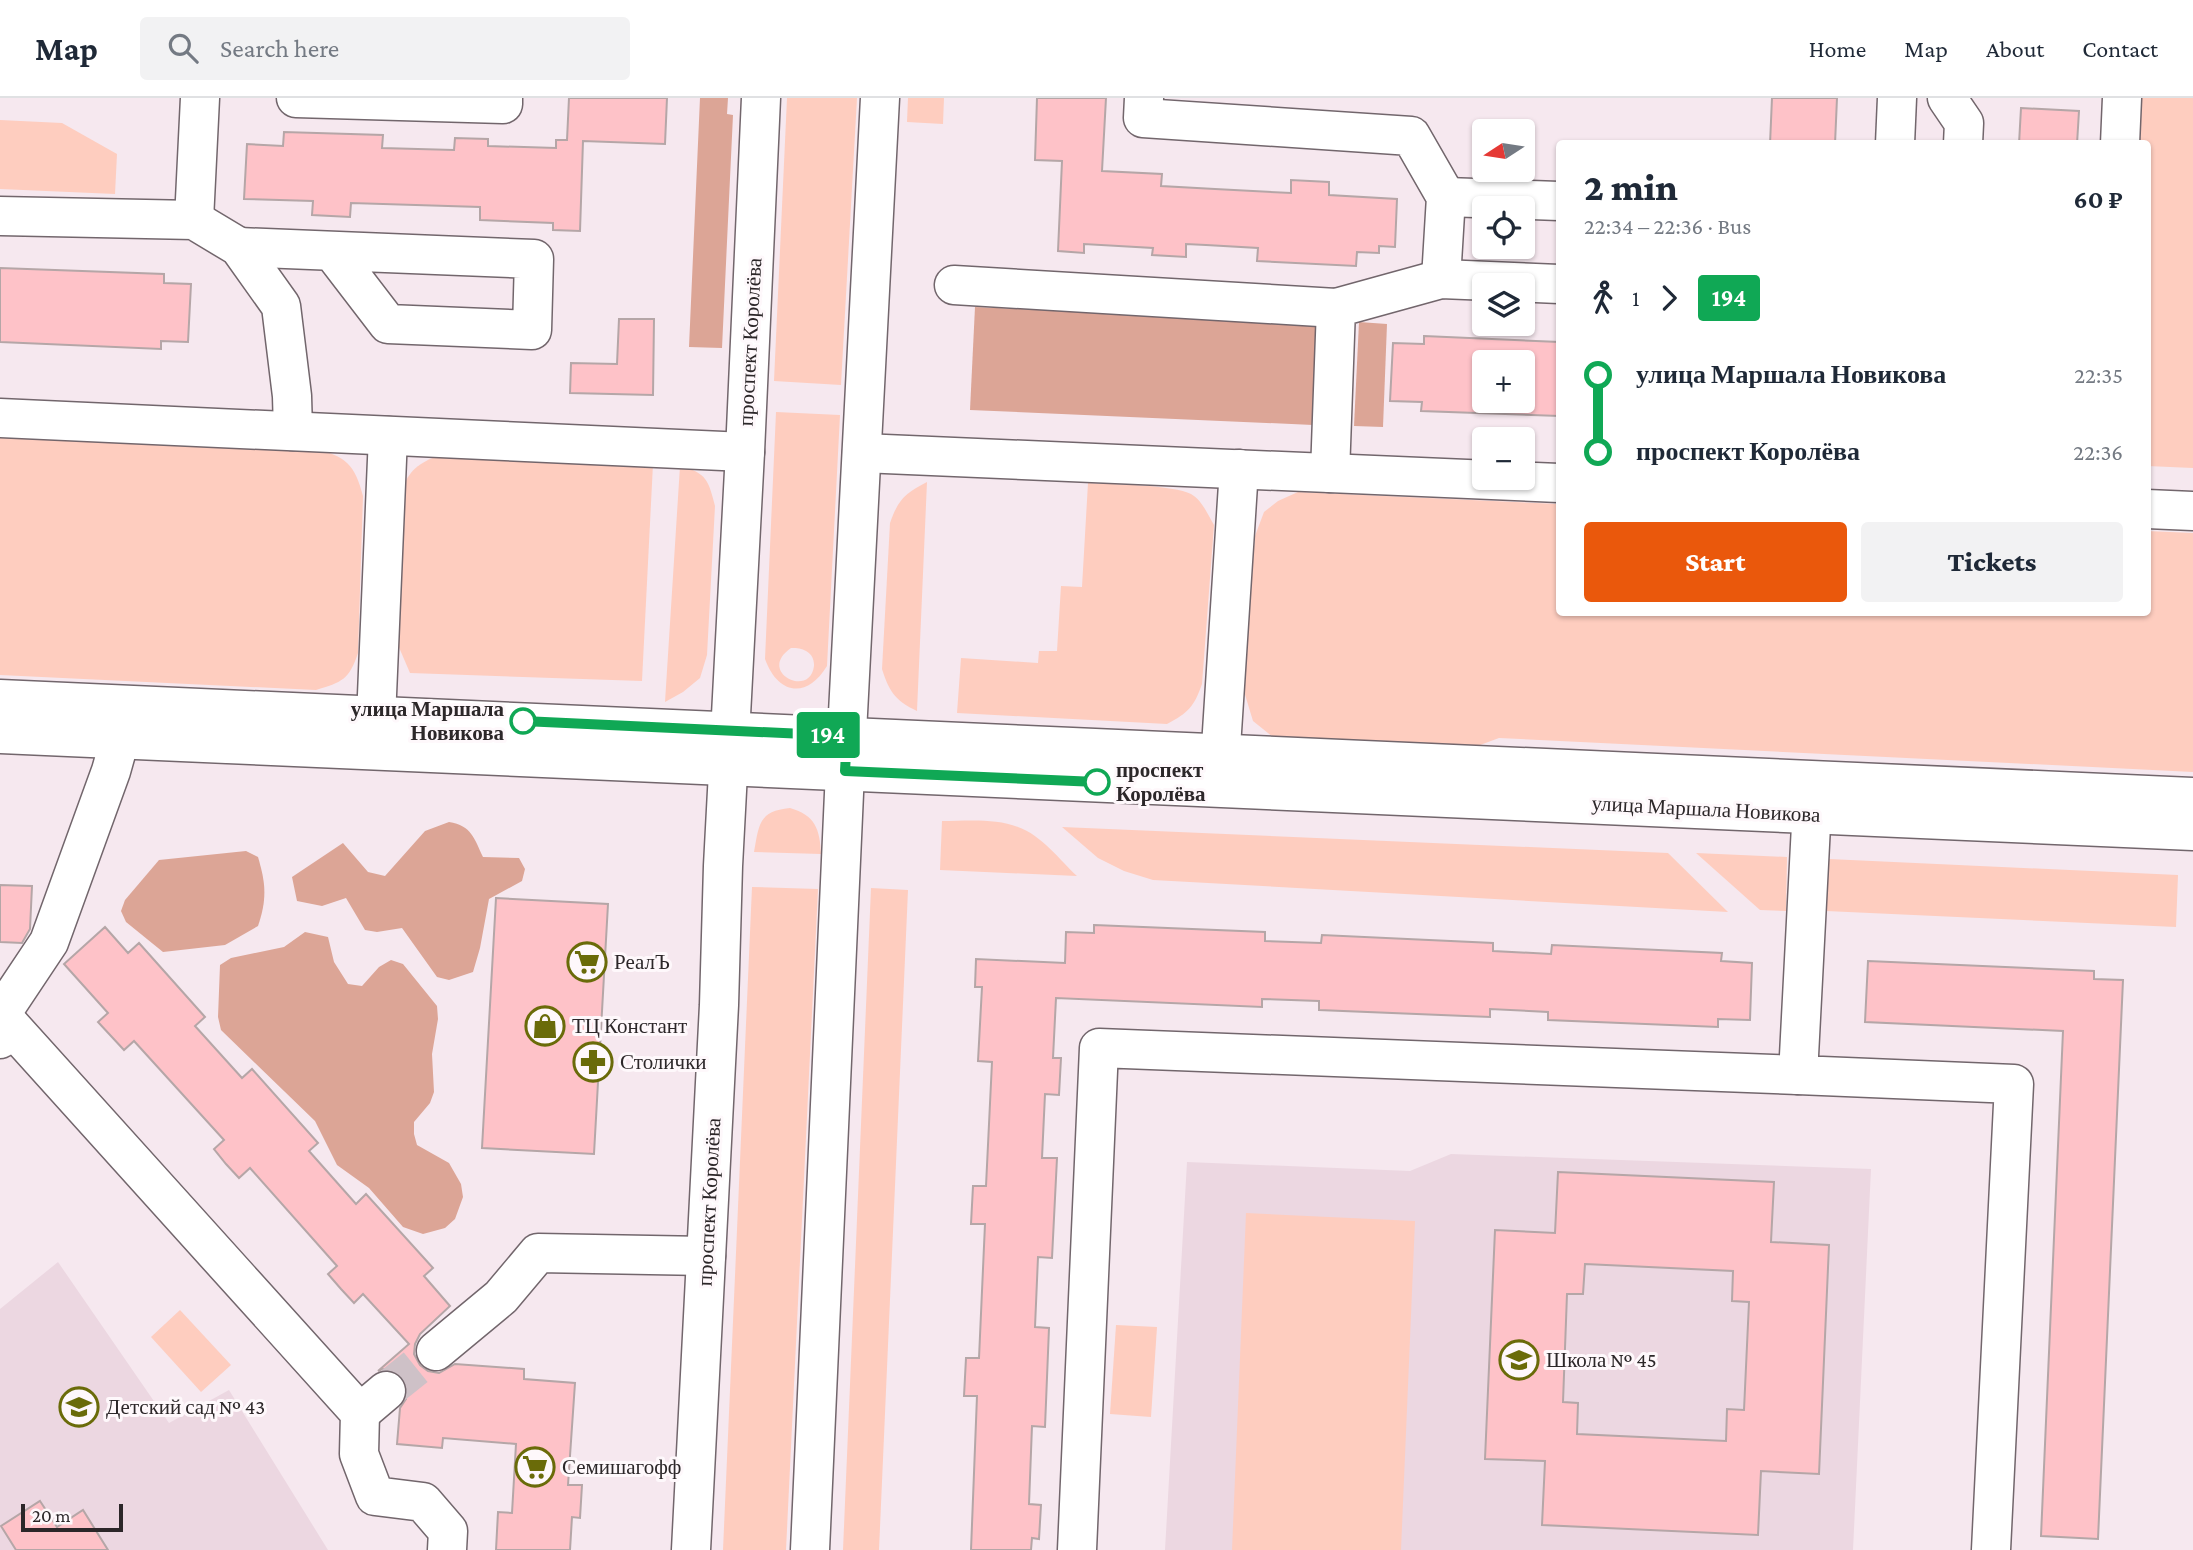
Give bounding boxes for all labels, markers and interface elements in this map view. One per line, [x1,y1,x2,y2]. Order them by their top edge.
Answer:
search box [140,17,630,80]
icon: search [164,29,202,67]
text: Map [35,30,98,67]
text: Search here [220,34,339,63]
text: Home [1809,35,1866,62]
text: Map [1904,35,1948,62]
text: About [1986,35,2044,62]
text: Contact [2082,35,2158,62]
north arrow [1472,119,1535,182]
map controls [1472,119,1535,490]
text: 2 min [1584,166,1678,208]
text: 60 ₽ [2074,185,2123,214]
button: locate [1472,196,1535,259]
text: 22:34 – 22:36 · Bus [1584,213,1751,239]
street label: проспект Королёва [734,257,766,427]
button: layers [1472,273,1535,336]
icon: walk [1584,279,1622,317]
icon: forward [1650,279,1688,317]
text: 194 [1712,284,1746,311]
text: 1 [1632,285,1640,311]
button: + [1472,350,1535,413]
text: улица Маршала Новикова [1636,360,1946,389]
text: 22:35 [2074,362,2123,388]
button: − [1472,427,1535,490]
text: проспект Королёва [1636,437,1860,466]
text: 22:36 [2073,439,2123,465]
button: Start [1584,522,1847,602]
button: Tickets [1861,522,2123,602]
place label: улица Маршала Новикова [351,697,504,745]
marker: улица Маршала Новикова [510,708,536,734]
line badge: 194 [788,712,868,758]
text: 194 [811,721,845,748]
place label: проспект Королёва [1116,758,1206,806]
marker: проспект Королёва [1084,769,1110,795]
street label: улица Маршала Новикова [1591,791,1822,827]
supermarket icon: РеалЪ [566,941,608,983]
place label: РеалЪ [614,950,670,974]
shop icon: ТЦ Констант [524,1005,566,1047]
place label: ТЦ Констант [572,1014,687,1038]
pharmacy icon: Столички [572,1041,614,1083]
place label: Столички [620,1050,707,1074]
street label: проспект Королёва [693,1117,725,1287]
school or university icon: Школа № 45 [1498,1339,1540,1381]
place label: Школа № 45 [1546,1348,1657,1372]
school or university icon: Детский сад № 43 [58,1386,100,1428]
place label: Детский сад № 43 [106,1395,265,1419]
supermarket icon: Семишагофф [514,1446,556,1488]
place label: Семишагофф [562,1455,681,1479]
scale bar [21,1501,122,1533]
text: 20 m [32,1505,71,1526]

